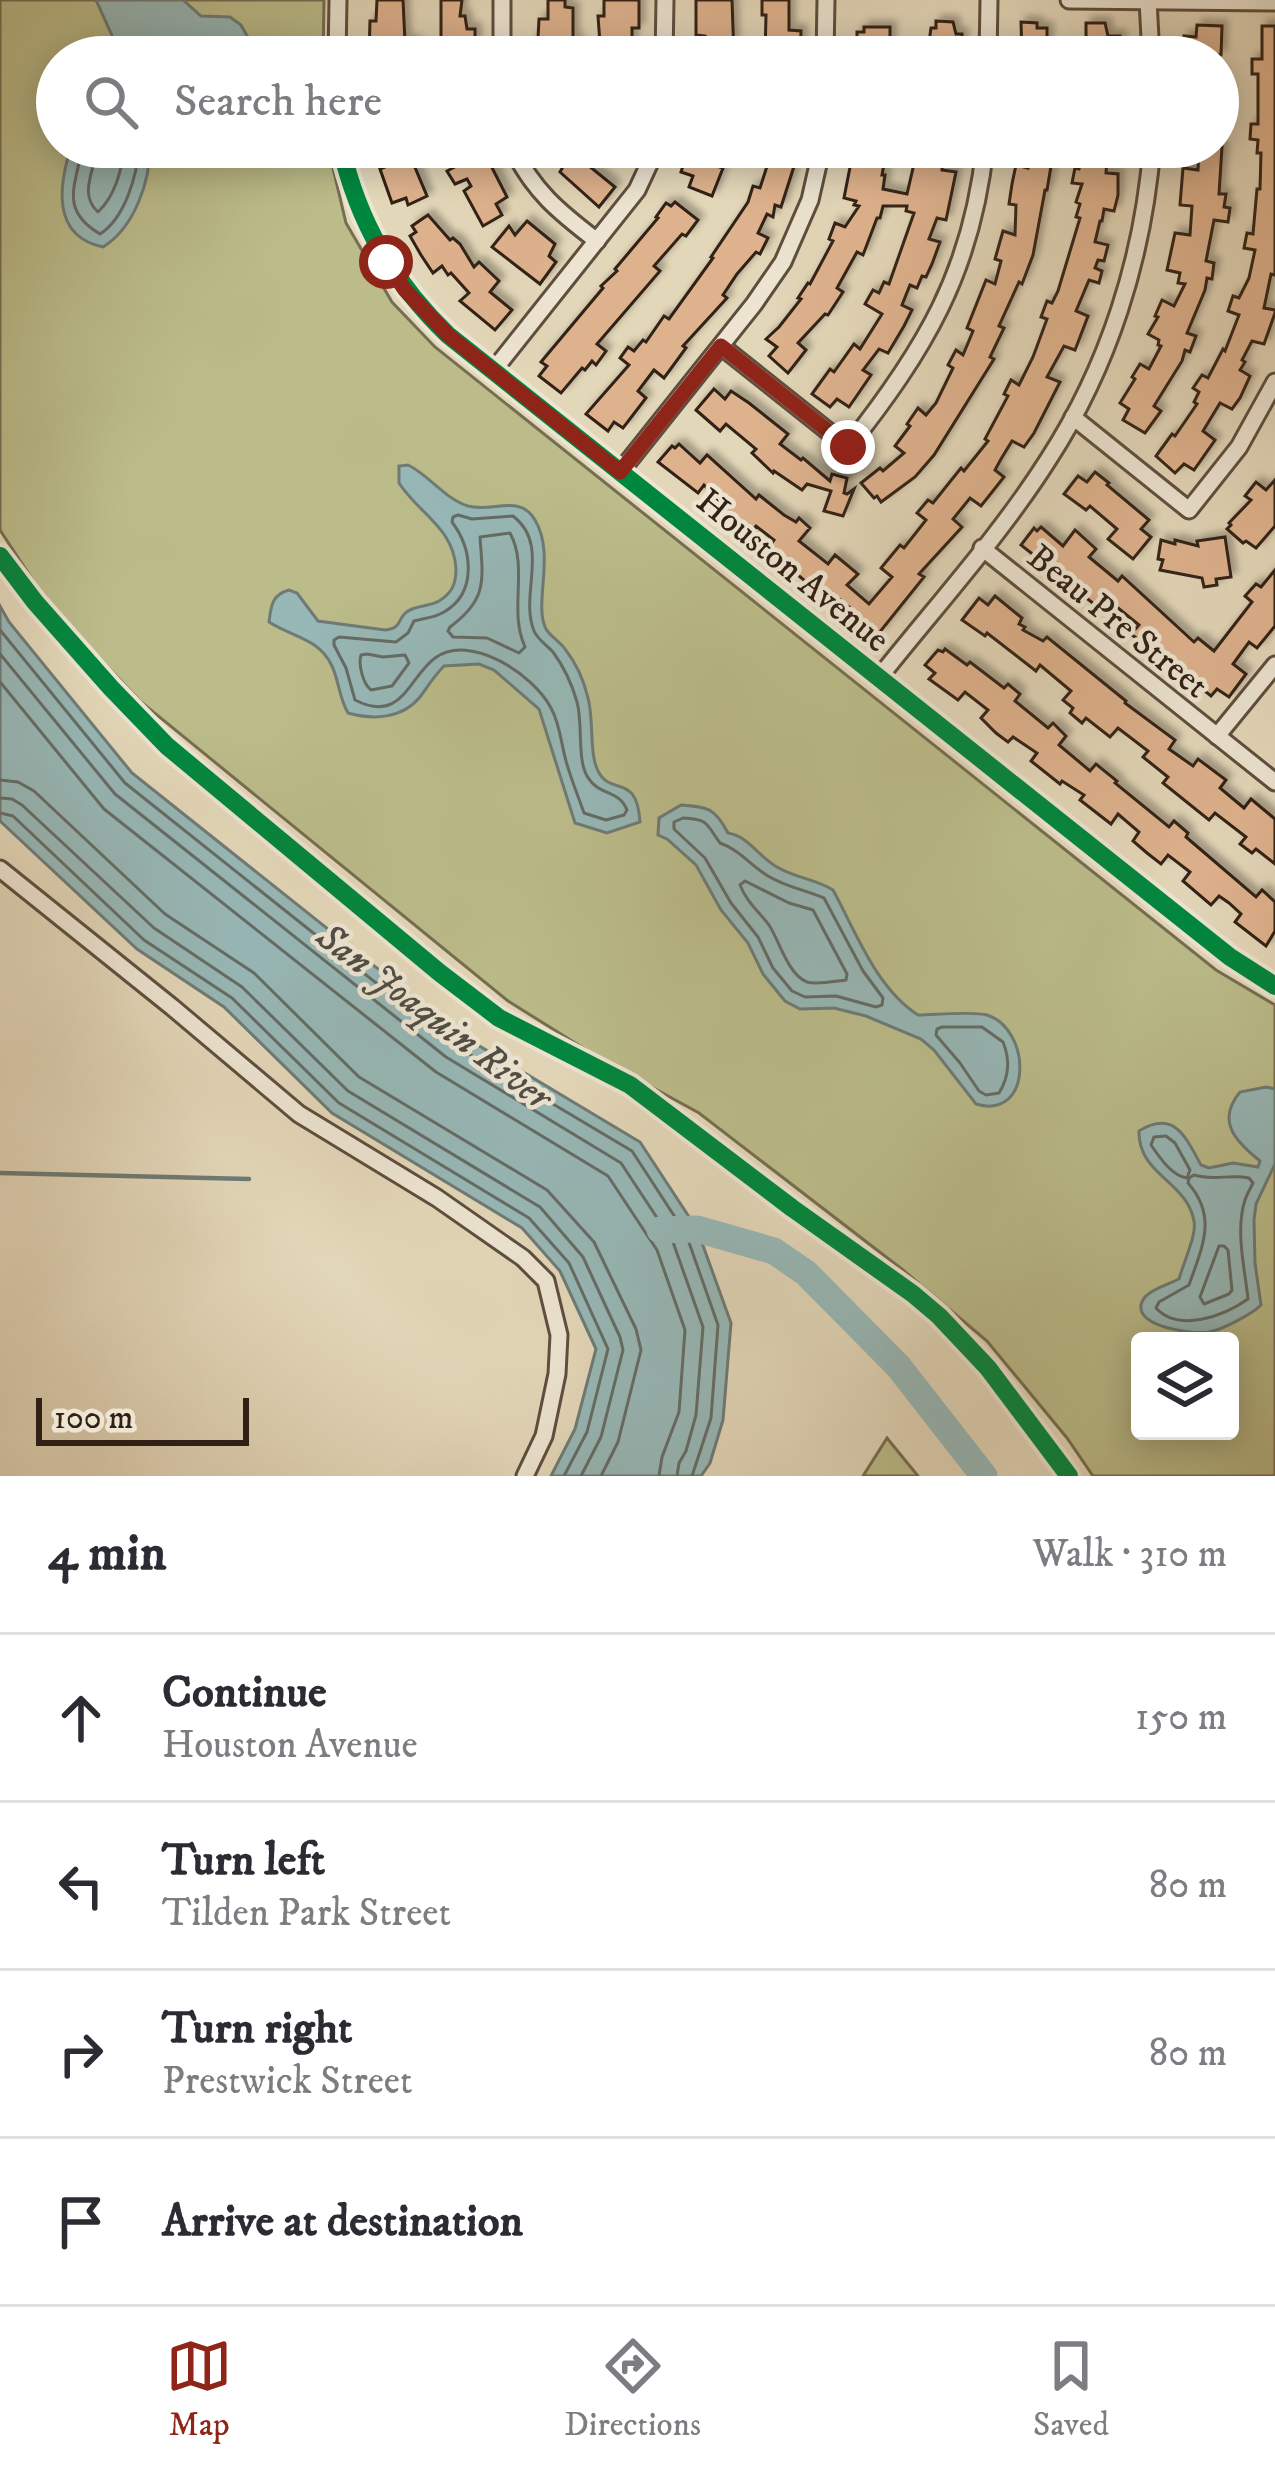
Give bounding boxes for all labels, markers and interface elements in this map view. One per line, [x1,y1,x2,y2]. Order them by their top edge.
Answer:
search box [36,36,1239,168]
icon: search [78,69,144,135]
text: Search here [174,74,382,130]
route start [359,235,413,289]
route end [821,420,875,474]
street label: Houston Avenue [687,479,898,663]
street label: Beau Pre Street [1018,535,1217,709]
water label: San Joaquin River [305,912,563,1123]
map controls [1131,1332,1239,1440]
button: layers [1131,1332,1239,1440]
scale bar [36,1392,249,1445]
text: 100 m [54,1398,133,1439]
text: 4 min [48,1522,166,1586]
text: Walk · 310 m [1032,1530,1227,1579]
text: Continue [162,1665,327,1721]
icon: ahead [48,1685,114,1751]
text: 150 m [1135,1693,1227,1742]
text: Houston Avenue [162,1721,418,1770]
text: Turn left [162,1833,325,1889]
icon: left [48,1853,114,1919]
text: 80 m [1149,1861,1227,1910]
text: Tilden Park Street [162,1889,451,1938]
text: Turn right [162,2001,352,2057]
icon: right [48,2021,114,2087]
text: 80 m [1149,2029,1227,2078]
text: Prestwick Street [162,2057,412,2106]
icon: arrive [48,2189,114,2255]
text: Arrive at destination [162,2194,523,2250]
tab: Map [166,2333,232,2446]
tab: Directions [564,2333,701,2446]
tab: Saved [1033,2333,1109,2446]

